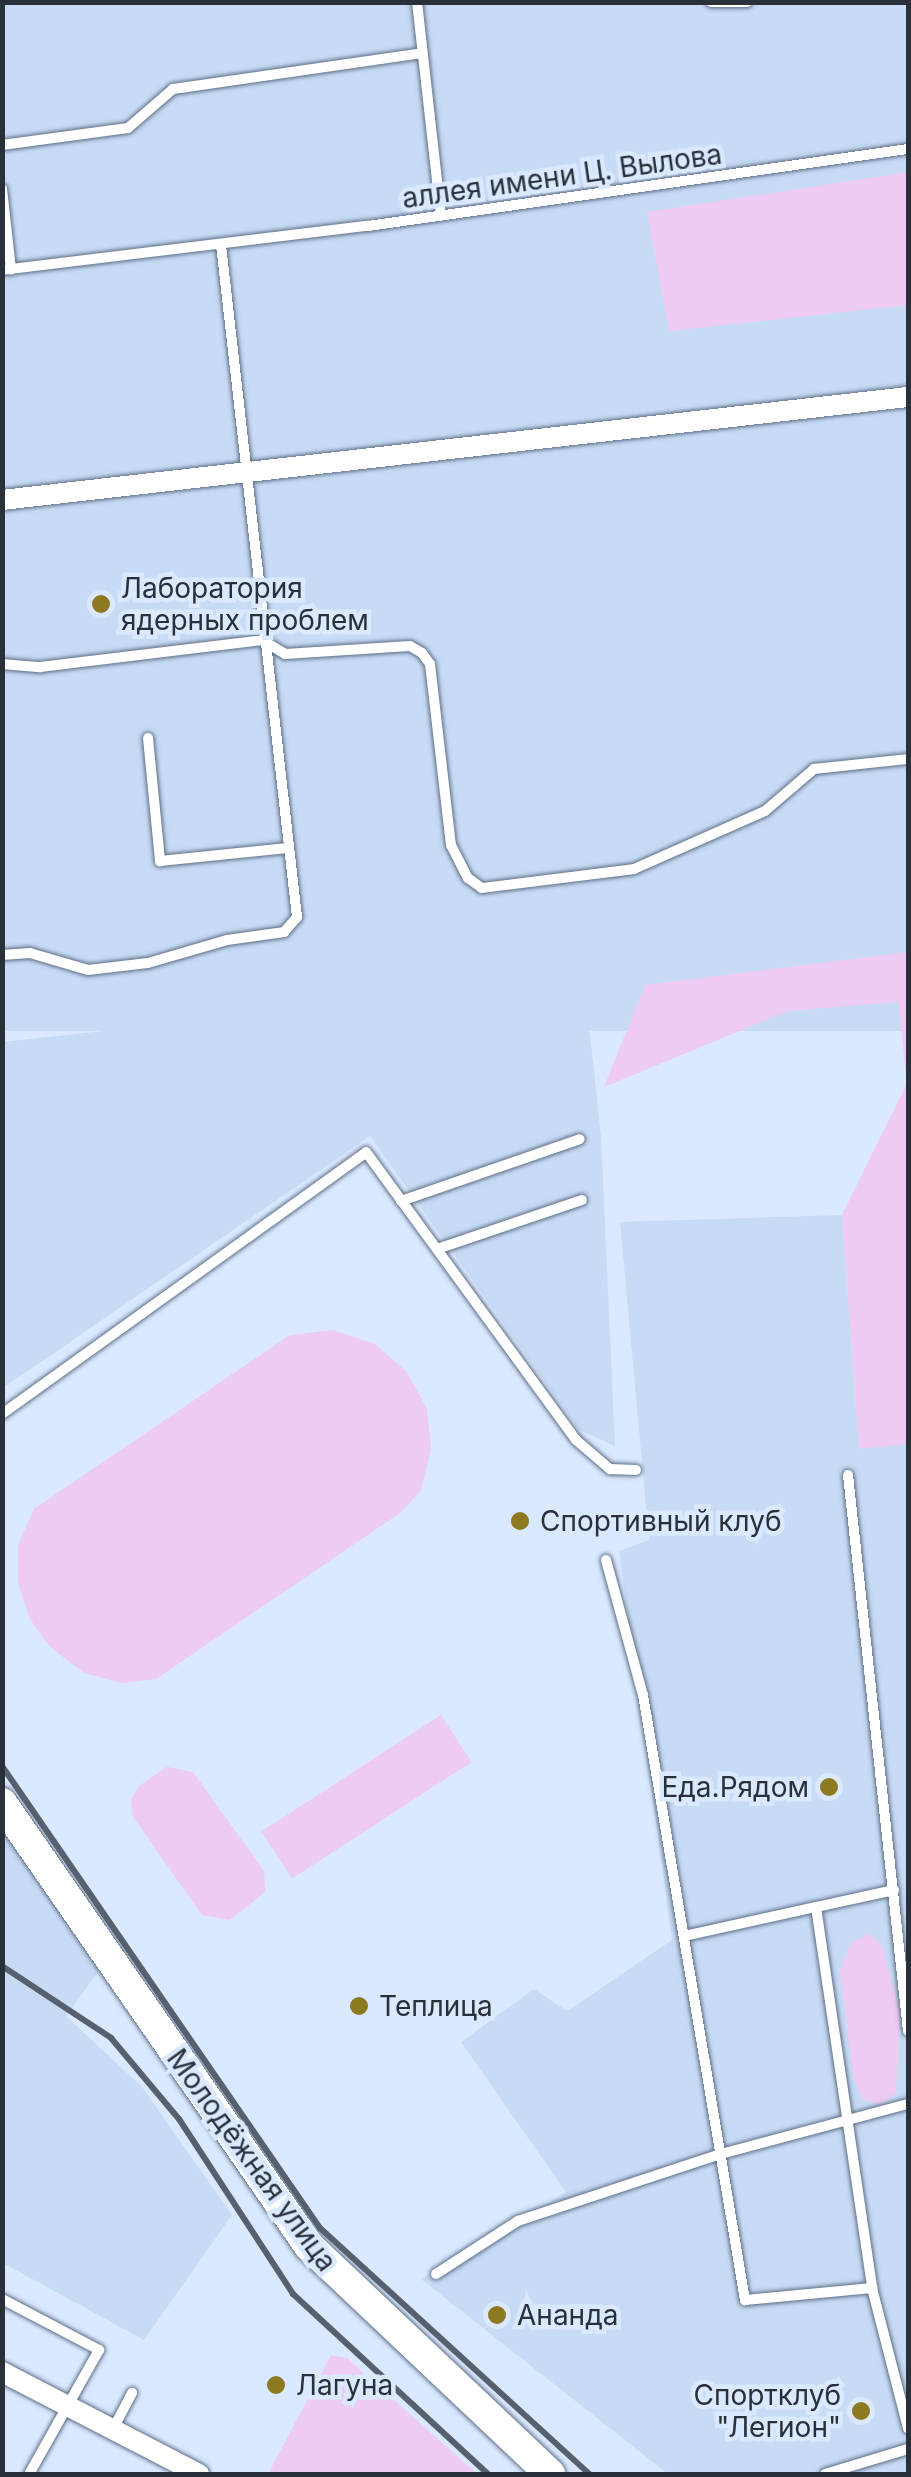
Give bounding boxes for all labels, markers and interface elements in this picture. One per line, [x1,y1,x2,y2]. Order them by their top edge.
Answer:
street label: аллея имени Ц. Вылова [400,137,724,215]
place label: Лаборатория ядерных проблем [121,571,369,637]
marker: Лаборатория ядерных проблем [90,593,112,615]
place label: Спортивный клуб [540,1504,782,1538]
marker: Спортивный клуб [509,1510,531,1532]
place label: Еда.Рядом [661,1770,809,1804]
marker: Еда.Рядом [818,1776,840,1798]
place label: Теплица [379,1989,493,2023]
marker: Теплица [348,1995,370,2017]
street label: Молодёжная улица [160,2042,344,2278]
place label: Ананда [517,2298,618,2332]
marker: Ананда [486,2304,508,2326]
place label: Лагуна [296,2368,393,2402]
marker: Лагуна [265,2374,287,2396]
place label: Спортклуб "Легион" [693,2378,841,2444]
marker: Спортклуб "Легион" [850,2400,872,2422]

